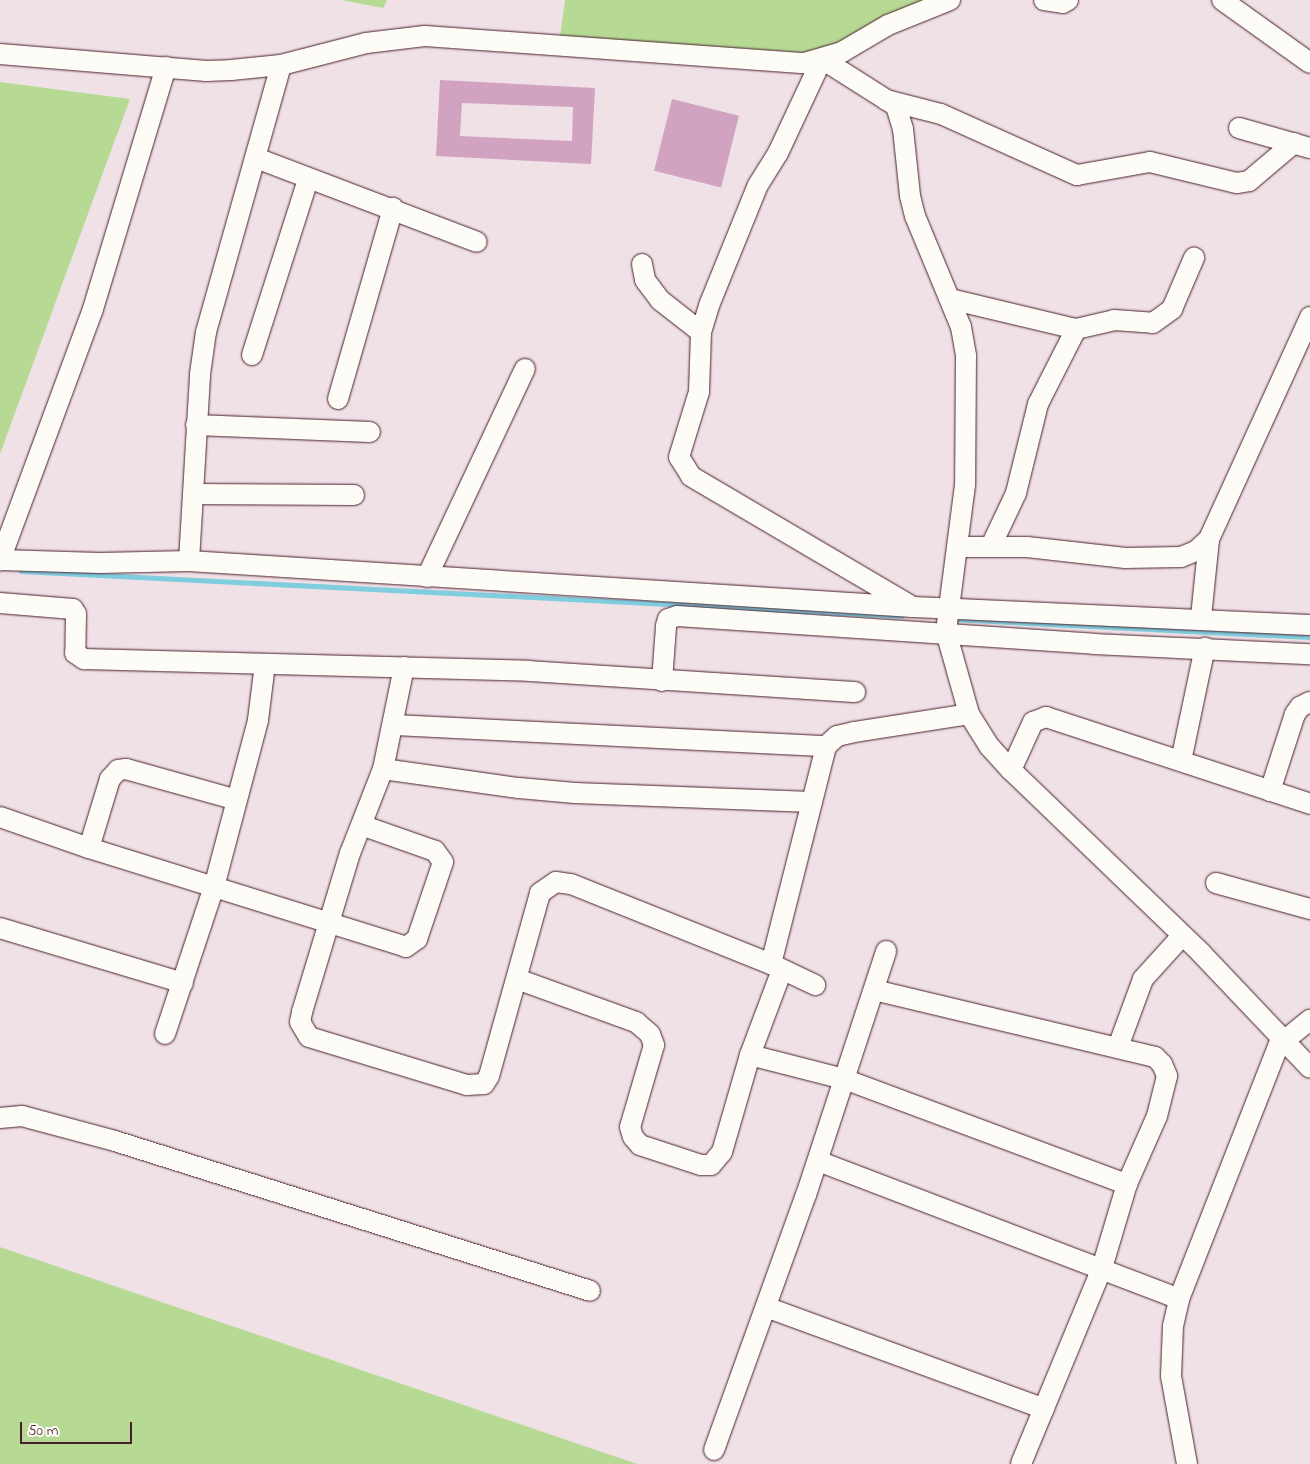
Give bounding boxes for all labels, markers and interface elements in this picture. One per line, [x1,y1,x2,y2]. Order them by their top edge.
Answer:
scale bar [22,1412,135,1444]
text: 50 m [28,1420,58,1442]

